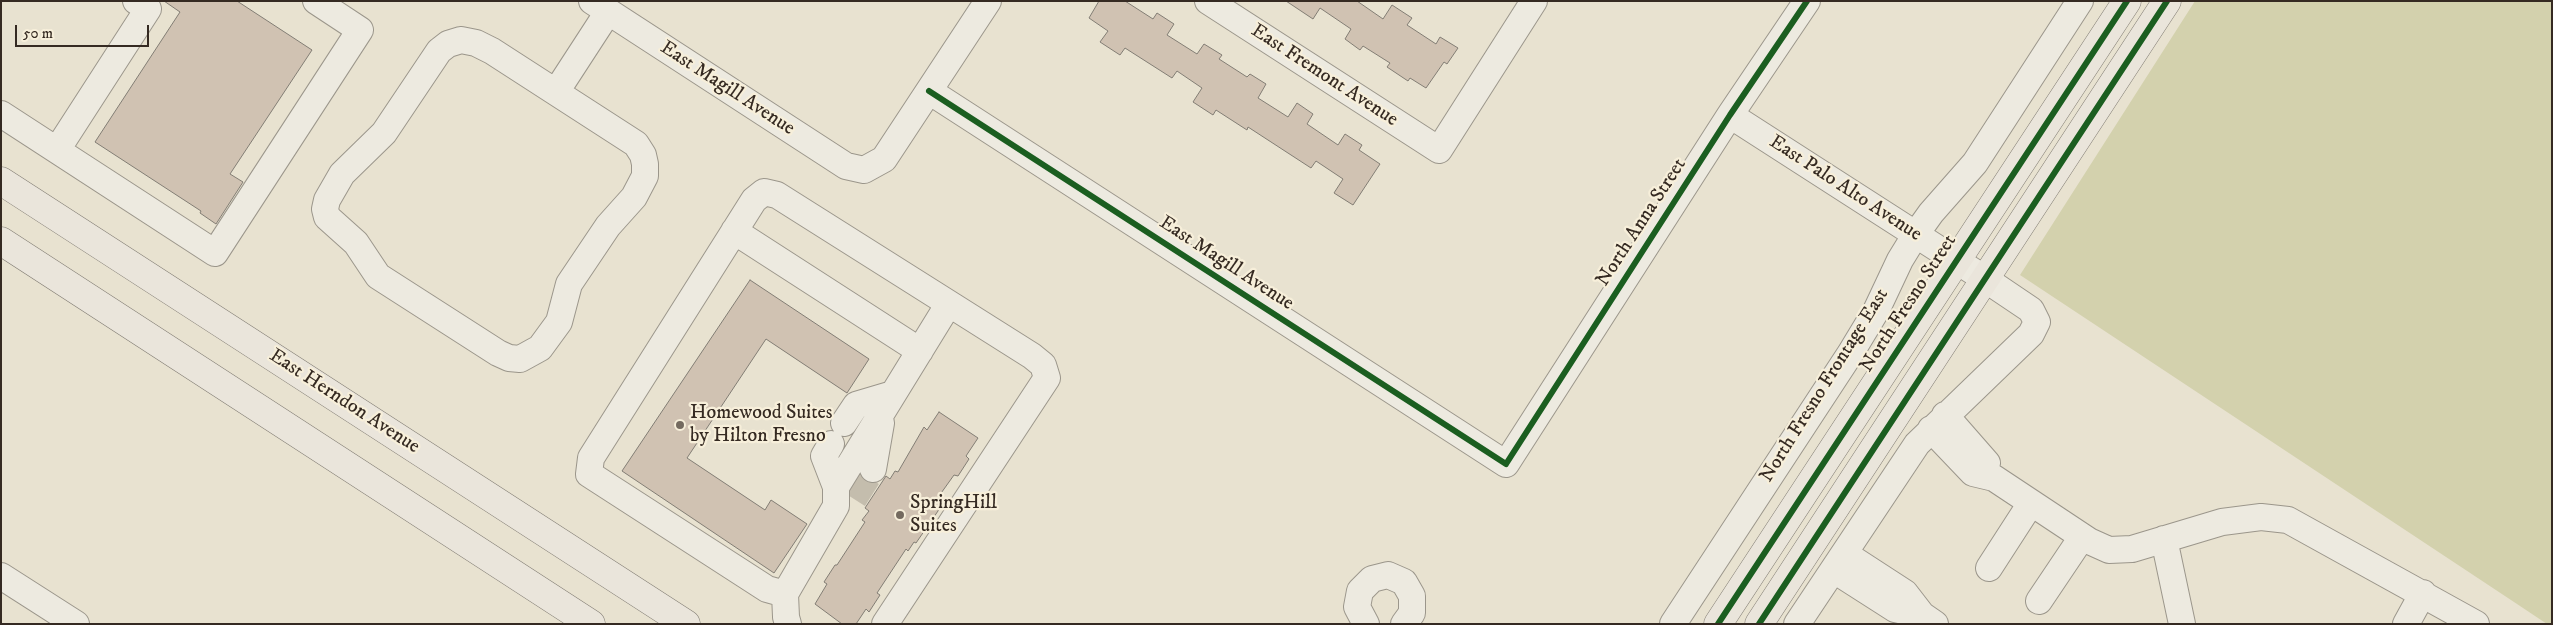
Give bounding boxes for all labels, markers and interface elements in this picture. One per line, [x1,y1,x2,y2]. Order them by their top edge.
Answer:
scale bar [18,15,151,47]
street label: East Fremont Avenue [1246,20,1402,132]
text: 50 m [23,24,53,43]
street label: East Magill Avenue [655,37,799,141]
street label: East Palo Alto Avenue [1764,131,1926,247]
street label: North Anna Street [1592,154,1692,292]
street label: East Magill Avenue [1154,212,1298,316]
street label: North Fresno Street [1855,231,1963,377]
street label: North Fresno Frontage East [1755,285,1895,487]
street label: East Herndon Avenue [264,344,424,460]
place label: Homewood Suites by Hilton Fresno [690,402,833,449]
marker: Homewood Suites by Hilton Fresno [674,419,686,431]
place label: SpringHill Suites [910,492,997,539]
marker: SpringHill Suites [894,509,906,521]

